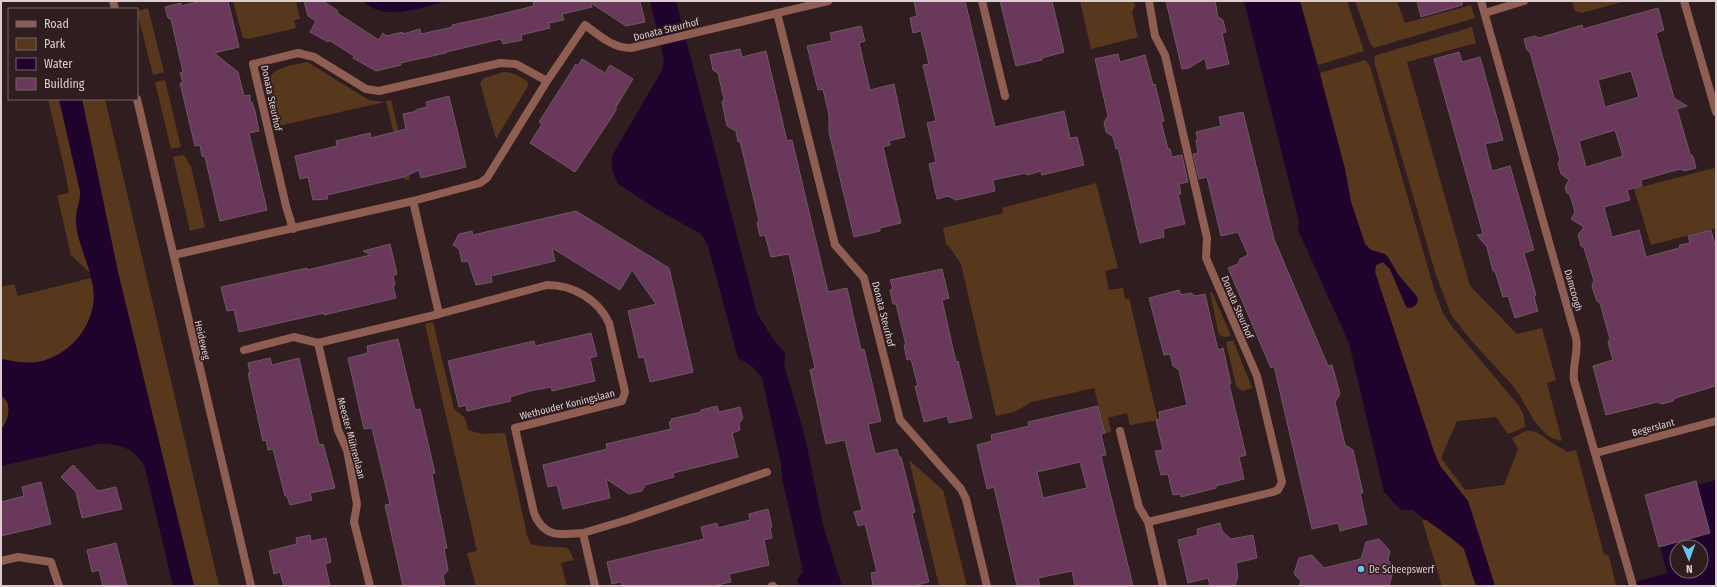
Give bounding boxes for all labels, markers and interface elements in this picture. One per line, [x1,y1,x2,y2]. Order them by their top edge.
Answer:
legend [8,8,138,100]
street label: Donata Steurhof [632,16,701,44]
text: Road [44,17,69,31]
text: Park [44,37,66,51]
text: Water [44,57,73,71]
street label: Donata Steurhof [258,64,284,133]
text: Building [44,77,85,91]
street label: Damcoogh [1561,268,1585,313]
street label: Donata Steurhof [1218,274,1256,341]
street label: Donata Steurhof [869,280,897,349]
street label: Heideweg [192,319,212,361]
street label: Wethouder Koningslaan [518,387,616,423]
street label: Meester Mührenlaan [334,396,368,480]
street label: Begerslant [1631,416,1677,439]
north arrow [1669,539,1709,579]
text: N [1686,562,1693,575]
marker: De Scheepswerf [1356,564,1366,574]
place label: De Scheepswerf [1369,564,1435,576]

